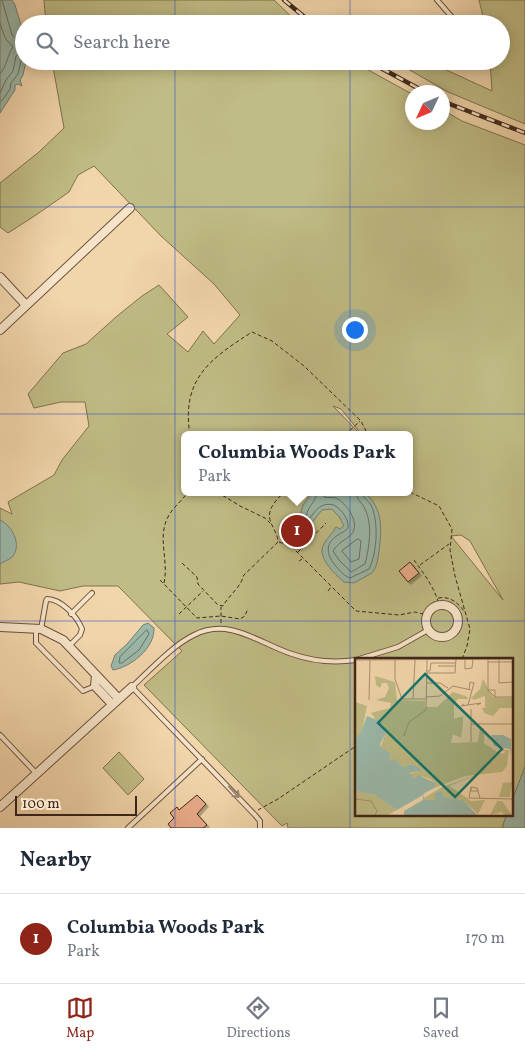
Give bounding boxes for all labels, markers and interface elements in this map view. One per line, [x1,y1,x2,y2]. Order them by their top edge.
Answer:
search box [15,15,510,70]
icon: search [33,29,61,57]
text: Search here [73,30,170,56]
north arrow [405,85,450,130]
your location [342,317,368,343]
popup [181,431,413,496]
text: Columbia Woods Park [198,440,396,466]
text: Park [198,466,231,488]
pin: 1 [281,512,313,550]
inset map [355,658,512,816]
one-way arrow [228,786,240,798]
scale bar [15,793,138,816]
text: 100 m [22,795,60,814]
text: Nearby [20,846,91,875]
text: Columbia Woods Park [67,915,265,941]
text: 1 [33,928,39,950]
text: 170 m [465,928,505,950]
text: Park [67,941,100,963]
tab: Map [66,994,94,1043]
tab: Directions [226,994,291,1043]
tab: Saved [423,994,459,1043]

